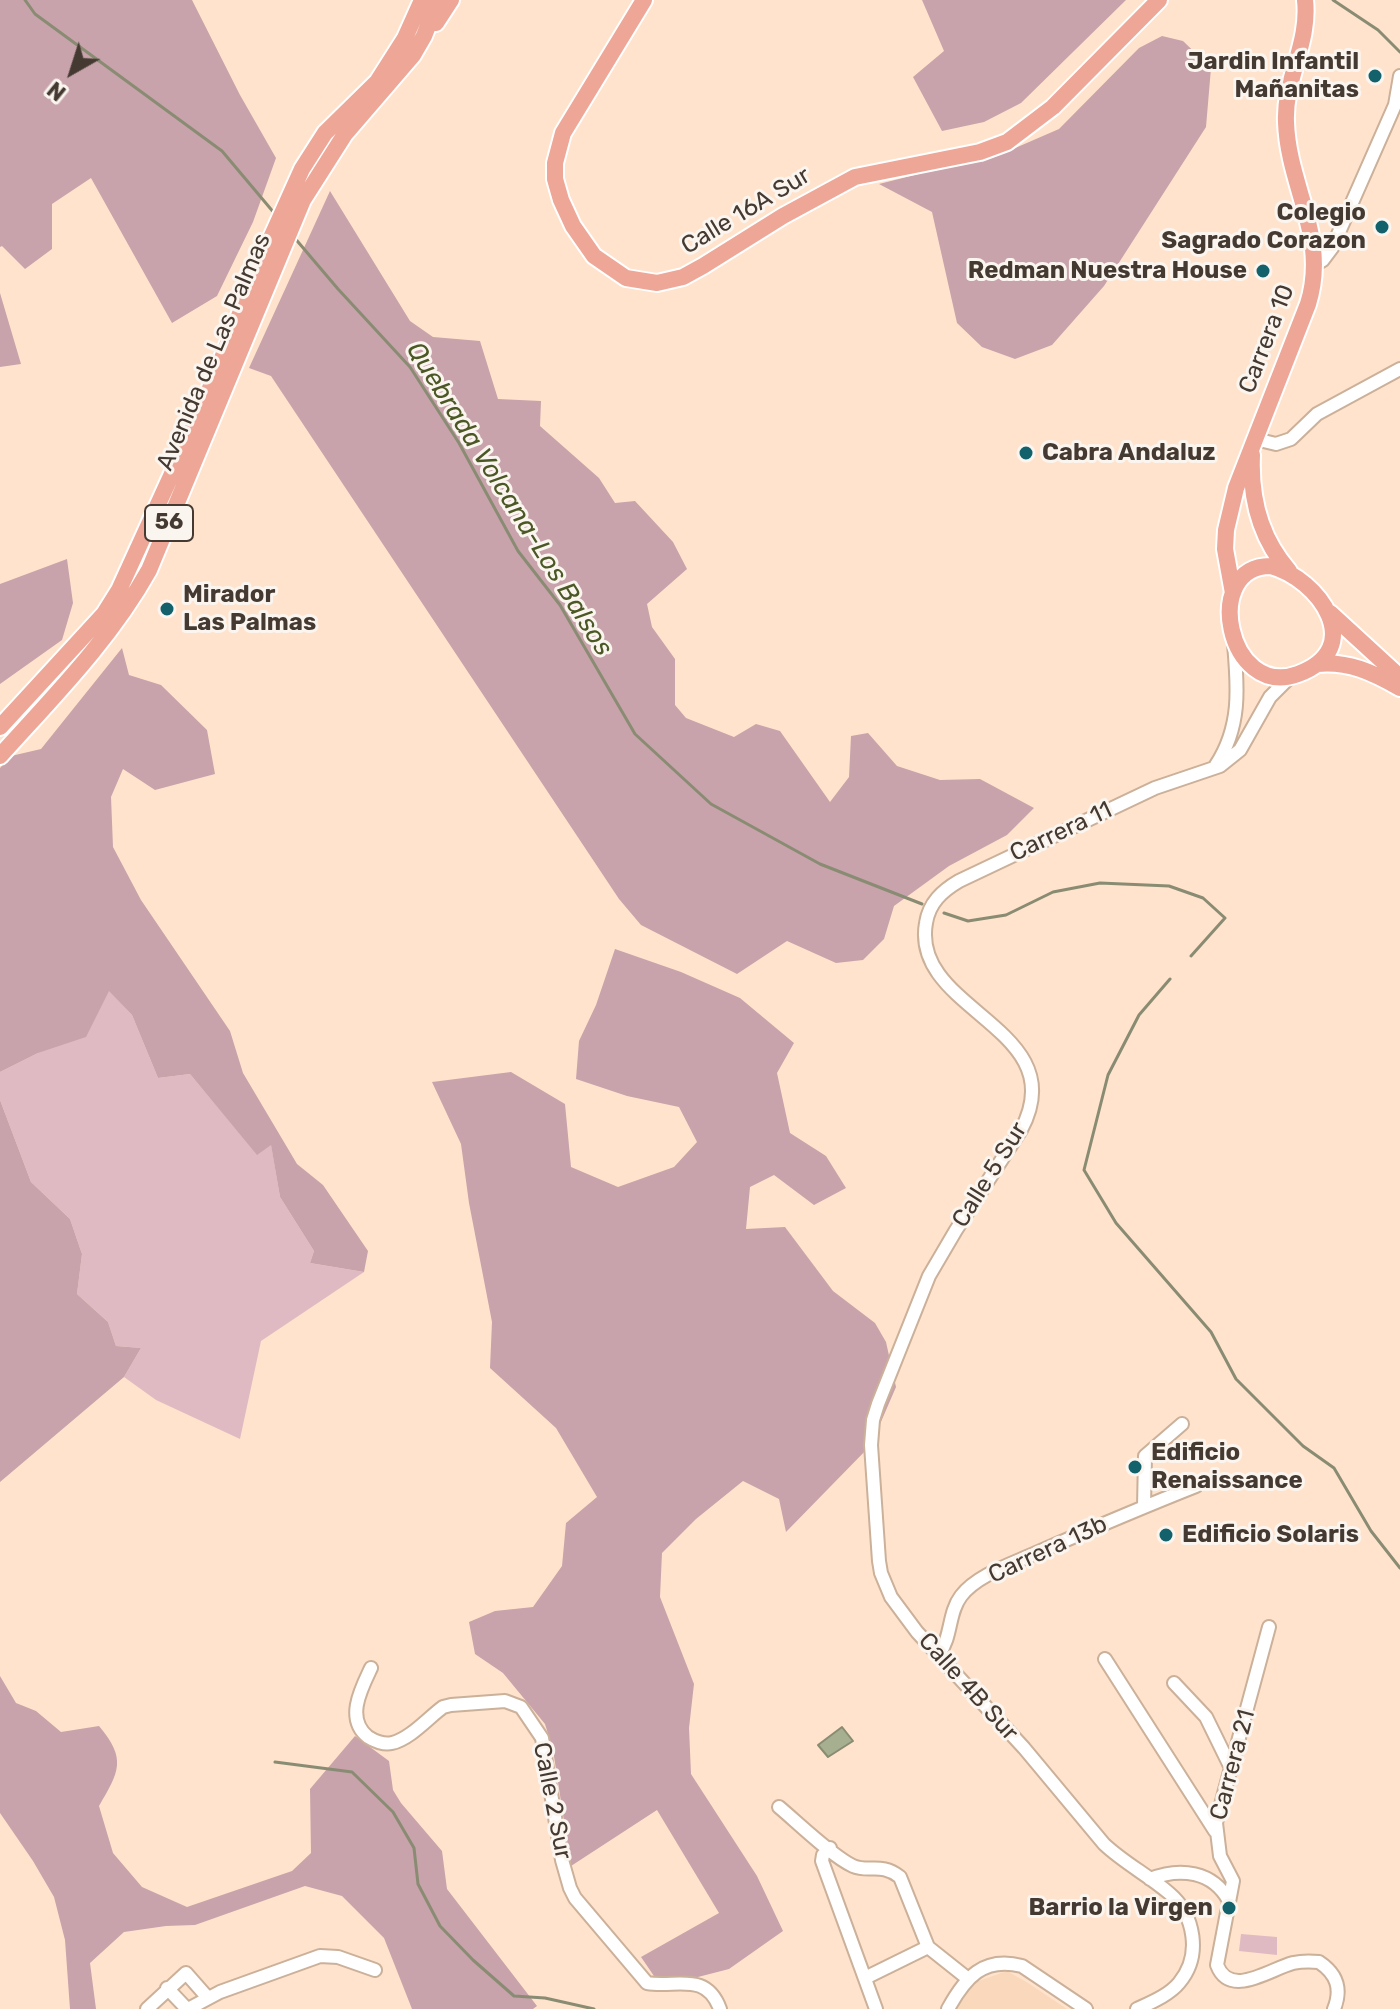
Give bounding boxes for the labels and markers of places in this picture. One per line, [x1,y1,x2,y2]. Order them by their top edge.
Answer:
place label: Jardin Infantil Mañanitas [1188,48,1359,104]
marker: Jardin Infantil Mañanitas [1366,67,1384,85]
place label: Colegio Sagrado Corazon [1161,199,1366,255]
marker: Colegio Sagrado Corazon [1373,218,1391,236]
place label: Redman Nuestra House [968,257,1247,285]
marker: Redman Nuestra House [1254,262,1272,280]
place label: Cabra Andaluz [1042,439,1216,467]
marker: Cabra Andaluz [1017,444,1035,462]
place label: Mirador Las Palmas [183,581,316,637]
marker: Mirador Las Palmas [158,600,176,618]
place label: Edificio Renaissance [1151,1439,1303,1495]
marker: Edificio Renaissance [1126,1458,1144,1476]
place label: Edificio Solaris [1182,1521,1359,1549]
marker: Edificio Solaris [1157,1526,1175,1544]
place label: Barrio la Virgen [1028,1894,1213,1922]
marker: Barrio la Virgen [1220,1899,1238,1917]

